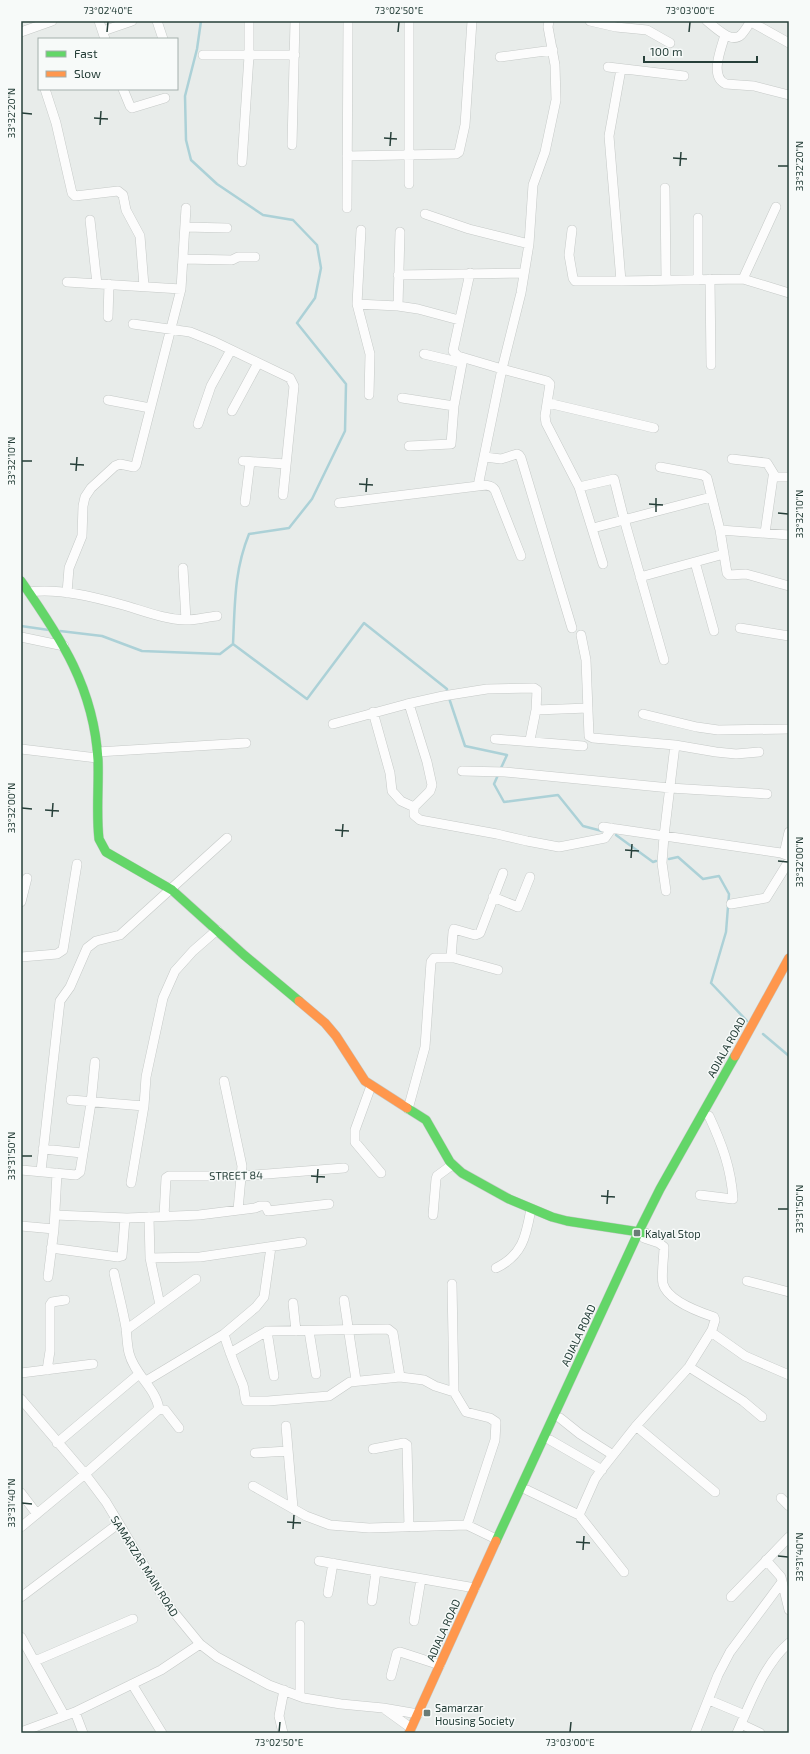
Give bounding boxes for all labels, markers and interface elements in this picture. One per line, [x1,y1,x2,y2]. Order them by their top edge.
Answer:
text: 73°02'40"E [83,4,133,16]
text: 73°02'50"E [375,4,424,16]
text: 73°03'00"E [665,4,715,16]
legend [38,38,178,90]
scale bar [644,38,757,64]
text: 100 m [650,44,682,58]
text: Fast [74,46,98,60]
text: Slow [74,66,101,80]
text: 33°32'20"N [5,88,17,138]
text: 33°32'20"N [793,141,805,191]
text: 33°32'10"N [5,437,17,485]
text: 33°32'10"N [793,490,805,538]
text: 33°32'00"N [5,783,17,833]
text: 33°32'00"N [793,837,805,887]
street label: ADIALA ROAD [704,1015,748,1079]
text: 33°31'50"N [5,1132,17,1180]
street label: STREET 84 [209,1168,263,1182]
text: 33°31'50"N [793,1185,805,1233]
place label: Kalyal Stop [645,1227,701,1240]
marker: Kalyal Stop [632,1228,642,1238]
street label: ADIALA ROAD [558,1302,598,1368]
text: 33°31'40"N [5,1479,17,1527]
street label: SAMARZAR MAIN ROAD [109,1513,181,1619]
text: 33°31'40"N [793,1533,805,1581]
street label: ADIALA ROAD [423,1597,463,1663]
place label: Samarzar Housing Society [435,1701,515,1727]
marker: Samarzar Housing Society [422,1708,432,1718]
text: 73°02'50"E [255,1736,304,1748]
text: 73°03'00"E [545,1736,595,1748]

